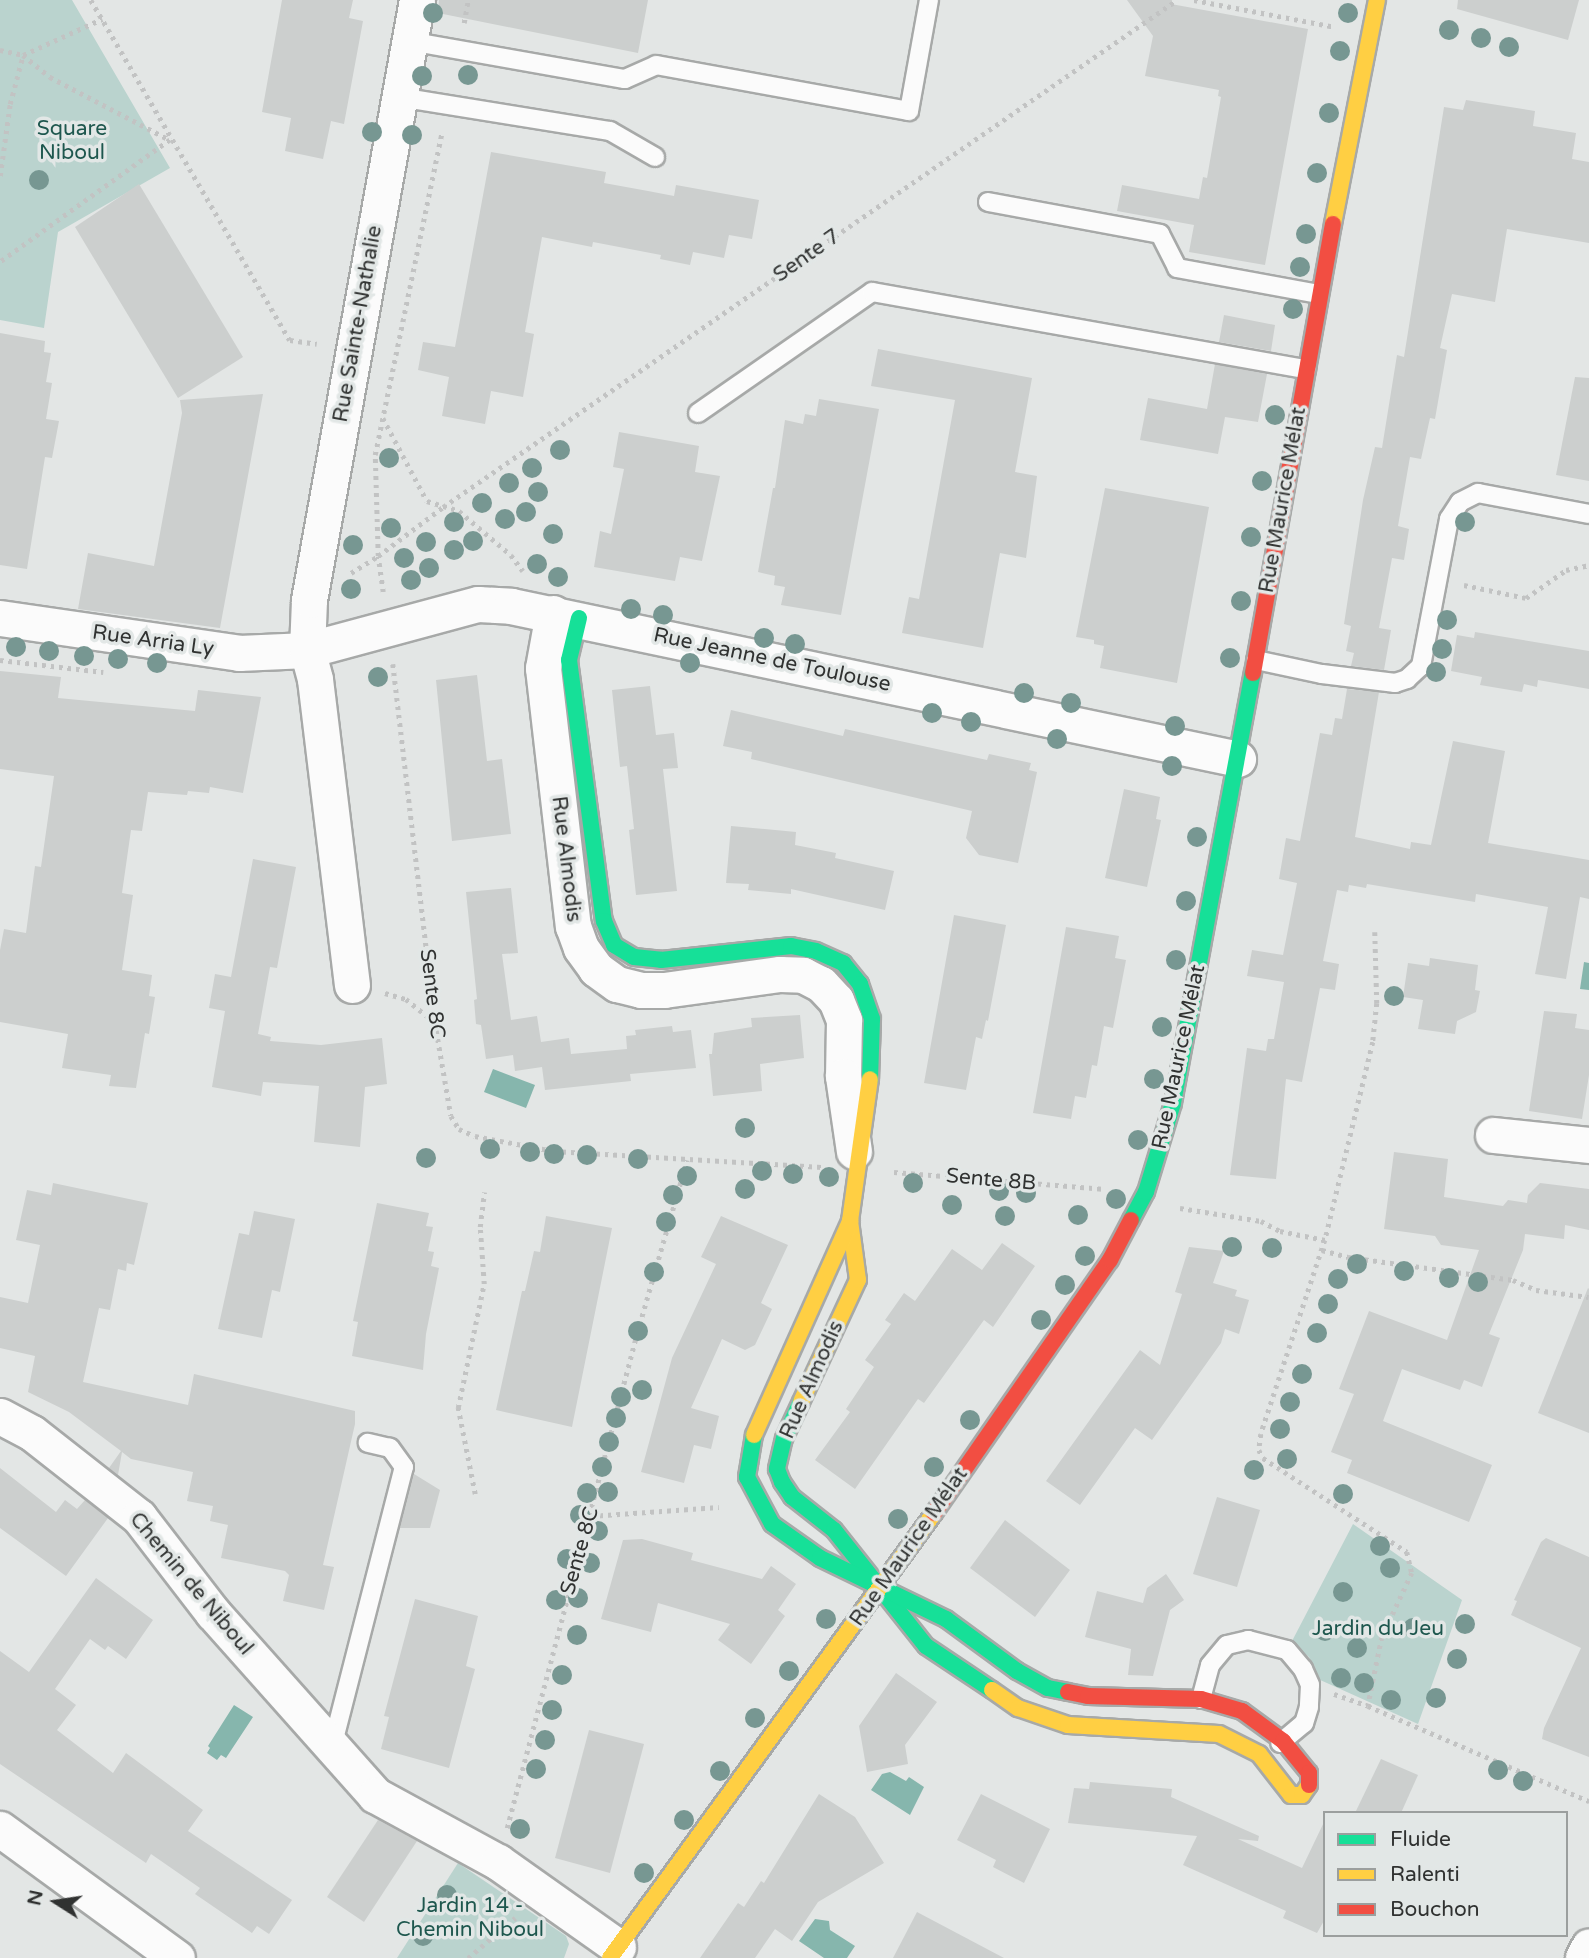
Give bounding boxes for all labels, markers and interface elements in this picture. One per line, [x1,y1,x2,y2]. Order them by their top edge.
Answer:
park label: Square Niboul [37,116,107,166]
street label: Rue Sainte-Nathalie [328,224,388,424]
street label: Sente 7 [769,224,845,288]
street label: Rue Maurice Mélat [1254,405,1312,595]
street label: Rue Arria Ly [91,620,215,662]
street label: Rue Jeanne de Toulouse [651,623,893,697]
street label: Rue Almodis [546,795,586,923]
street label: Sente 8C [414,948,450,1040]
street label: Rue Maurice Mélat [1147,962,1211,1152]
street label: Sente 8B [945,1164,1037,1196]
street label: Rue Almodis [775,1317,849,1443]
street label: Rue Maurice Mélat [845,1463,973,1631]
street label: Sente 8C [555,1504,605,1598]
street label: Chemin de Niboul [124,1508,258,1660]
park label: Jardin du Jeu [1312,1616,1444,1642]
legend [1323,1811,1568,1937]
text: Fluide [1390,1827,1451,1852]
text: Ralenti [1390,1862,1460,1887]
north arrow [21,1867,91,1937]
text: N [23,1888,48,1907]
park label: Jardin 14 - Chemin Niboul [396,1893,544,1943]
text: Bouchon [1390,1897,1480,1922]

